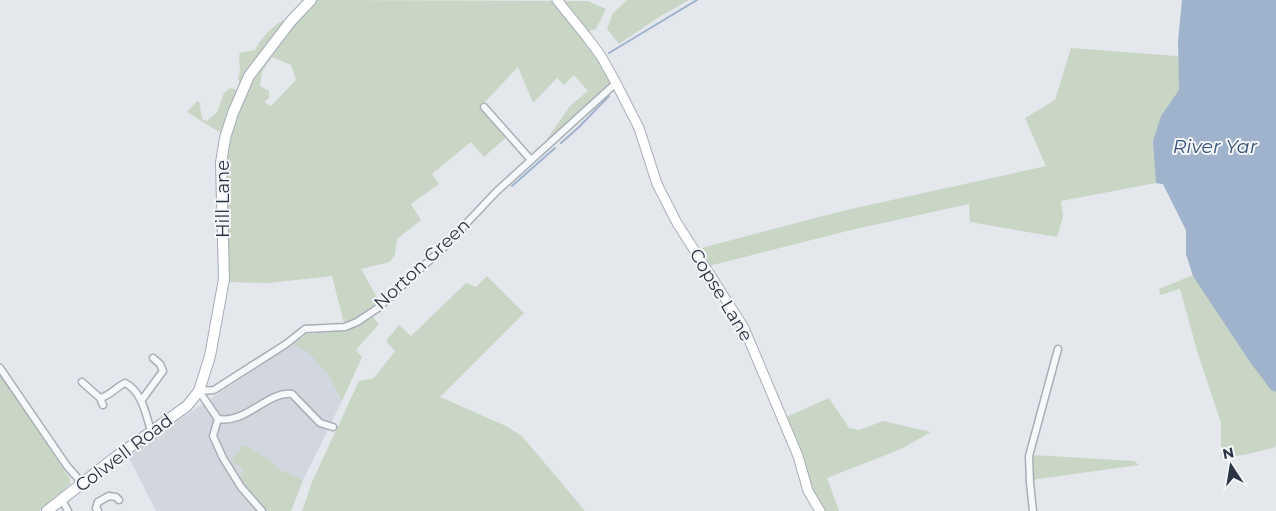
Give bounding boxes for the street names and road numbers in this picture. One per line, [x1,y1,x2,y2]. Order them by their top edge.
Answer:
street label: Hill Lane [212,160,234,238]
street label: Norton Green [369,214,475,314]
street label: Copse Lane [685,245,757,346]
street label: Colwell Road [71,409,177,497]

